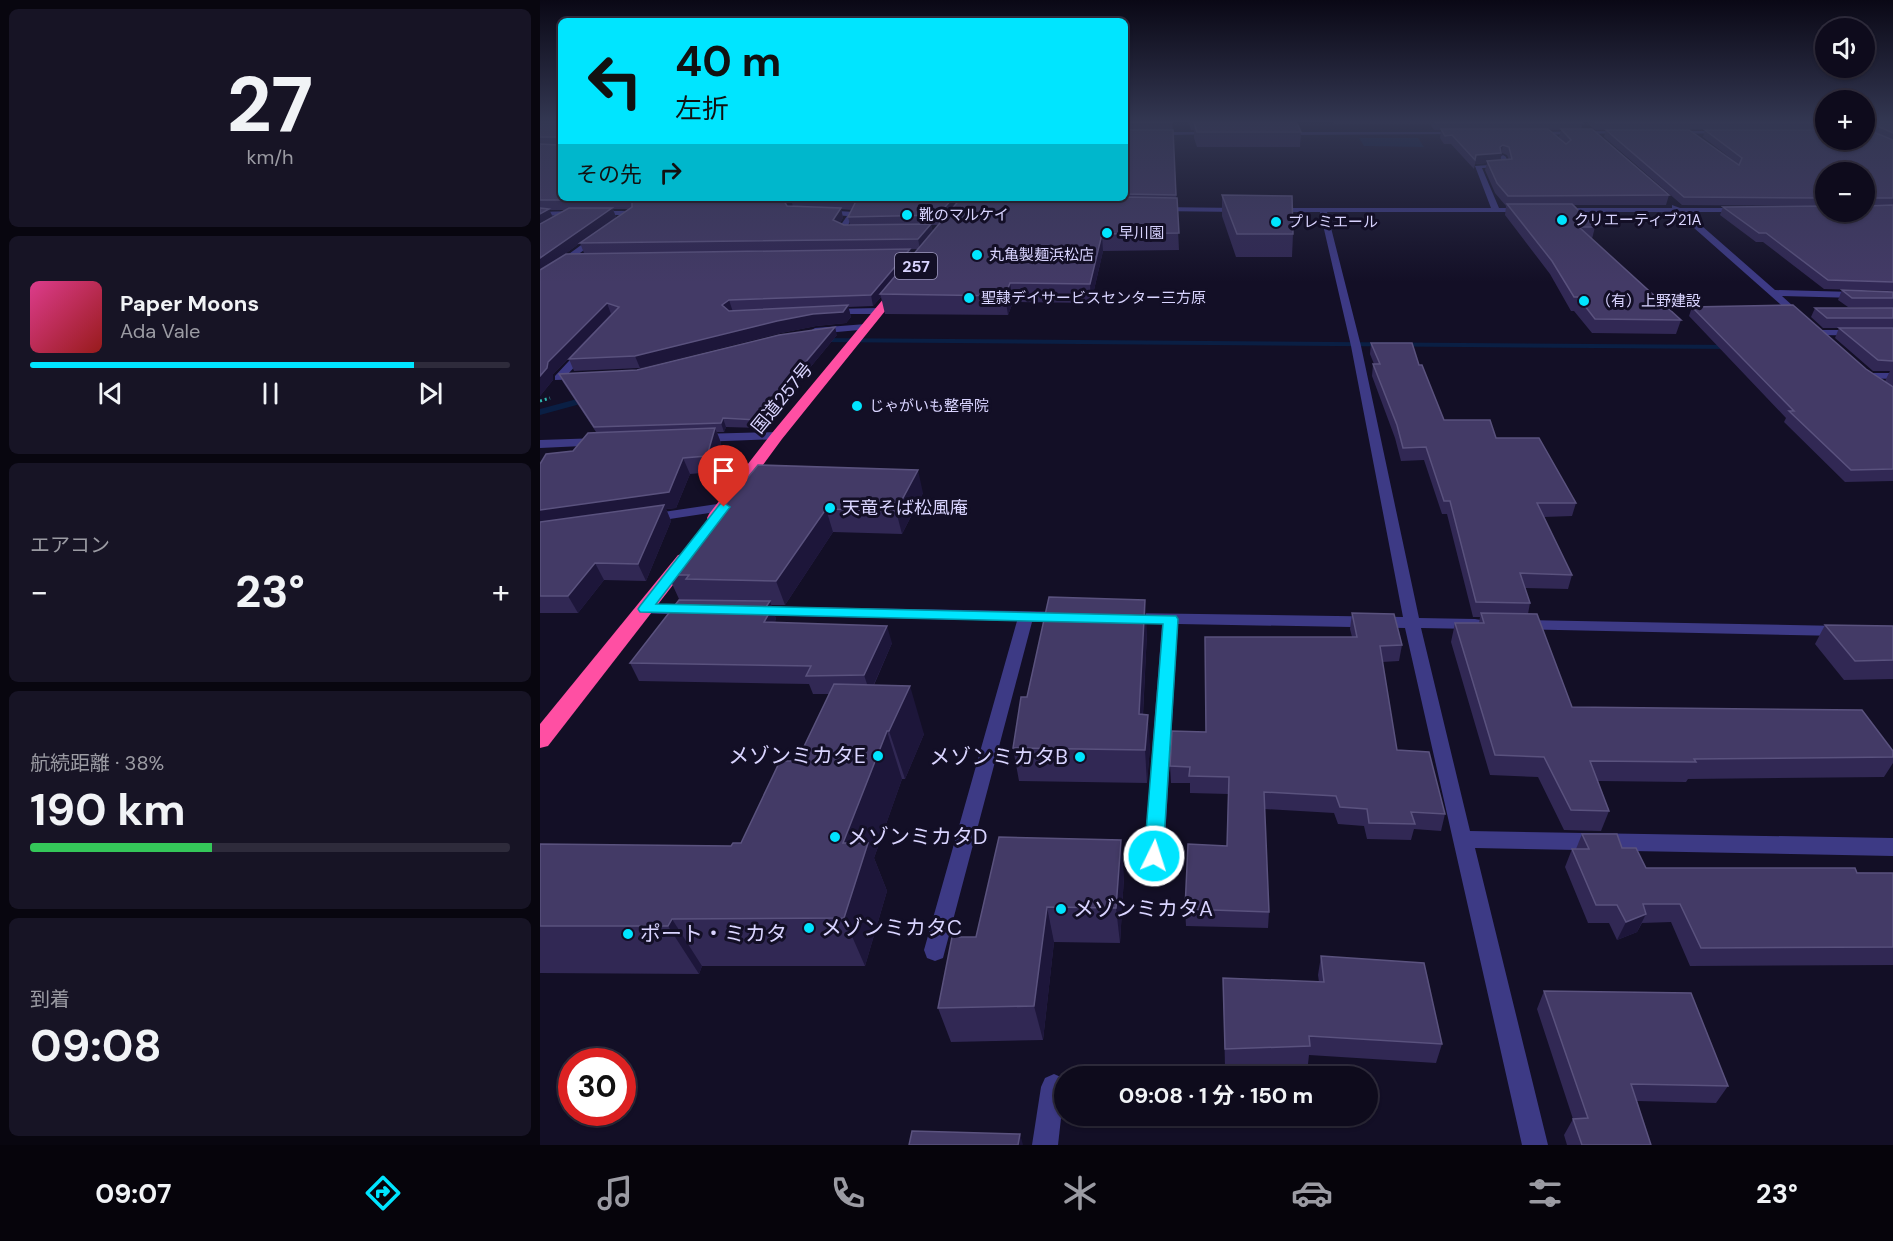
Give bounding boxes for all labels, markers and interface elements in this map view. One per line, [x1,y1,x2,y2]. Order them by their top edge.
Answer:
map controls [1815,18,1875,222]
button: sound [1815,18,1875,78]
text: 40 m [675,34,781,89]
icon: left [576,42,654,120]
text: 27 [227,54,313,155]
button: + [1815,90,1875,150]
text: 左折 [675,91,729,126]
text: km/h [246,144,294,170]
icon: right [654,156,687,189]
text: その先 [576,160,642,189]
button: − [1815,162,1875,222]
place label: 靴のマルケイ [919,205,1009,225]
marker: 靴のマルケイ [900,208,914,222]
place label: クリエーティブ21A [1574,210,1701,230]
place label: プレミエール [1288,212,1378,232]
marker: クリエーティブ21A [1555,213,1569,227]
marker: プレミエール [1269,215,1283,229]
place label: 早川園 [1119,223,1164,243]
marker: 早川園 [1100,226,1114,240]
place label: 丸亀製麺浜松店 [989,245,1094,265]
marker: 丸亀製麺浜松店 [970,248,984,262]
road number: 257 [895,253,937,279]
place label: 聖隷デイサービスセンター三方原 [981,288,1206,308]
text: Paper Moons [120,289,259,318]
marker: 聖隷デイサービスセンター三方原 [962,291,976,305]
place label: （有）上野建設 [1596,291,1701,311]
marker: （有）上野建設 [1577,294,1591,308]
text: Ada Vale [120,318,200,344]
street label: 国道257号 [746,358,818,438]
icon: previous [94,377,127,410]
icon: pause [254,377,287,410]
icon: next [414,377,447,410]
place label: じゃがいも整骨院 [869,396,989,416]
marker: じゃがいも整骨院 [850,399,864,413]
pin [698,445,749,507]
icon: arrive [707,454,740,487]
place label: 天竜そば松風庵 [842,496,968,520]
marker: 天竜そば松風庵 [823,501,837,515]
text: エアコン [30,532,110,558]
text: 23° [235,562,305,621]
text: − [30,570,48,613]
text: + [492,570,510,613]
place label: メゾンミカタE [728,742,866,770]
place label: メゾンミカタB [929,743,1068,771]
marker: メゾンミカタE [871,749,885,763]
text: 航続距離 · 38% [30,750,164,776]
marker: メゾンミカタB [1073,750,1087,764]
text: 190 km [30,780,186,839]
place label: メゾンミカタD [847,823,987,851]
position arrow [1122,824,1186,888]
marker: メゾンミカタD [828,830,842,844]
place label: メゾンミカタA [1073,895,1213,923]
marker: メゾンミカタA [1054,902,1068,916]
place label: メゾンミカタC [821,914,962,942]
place label: ポート・ミカタ [640,920,787,948]
marker: メゾンミカタC [802,921,816,935]
marker: ポート・ミカタ [621,927,635,941]
text: 到着 [30,986,70,1012]
text: 09:08 [30,1016,162,1075]
speed limit sign: 30 [558,1048,636,1126]
text: 09:08 · 1 分 · 150 m [1119,1081,1313,1110]
icon: directions [362,1172,404,1214]
icon: music [594,1172,636,1214]
icon: phone [827,1172,869,1214]
icon: climate [1059,1172,1101,1214]
icon: car [1291,1172,1333,1214]
icon: filters [1524,1172,1566,1214]
text: 09:07 [95,1176,172,1211]
text: 23° [1756,1176,1798,1211]

